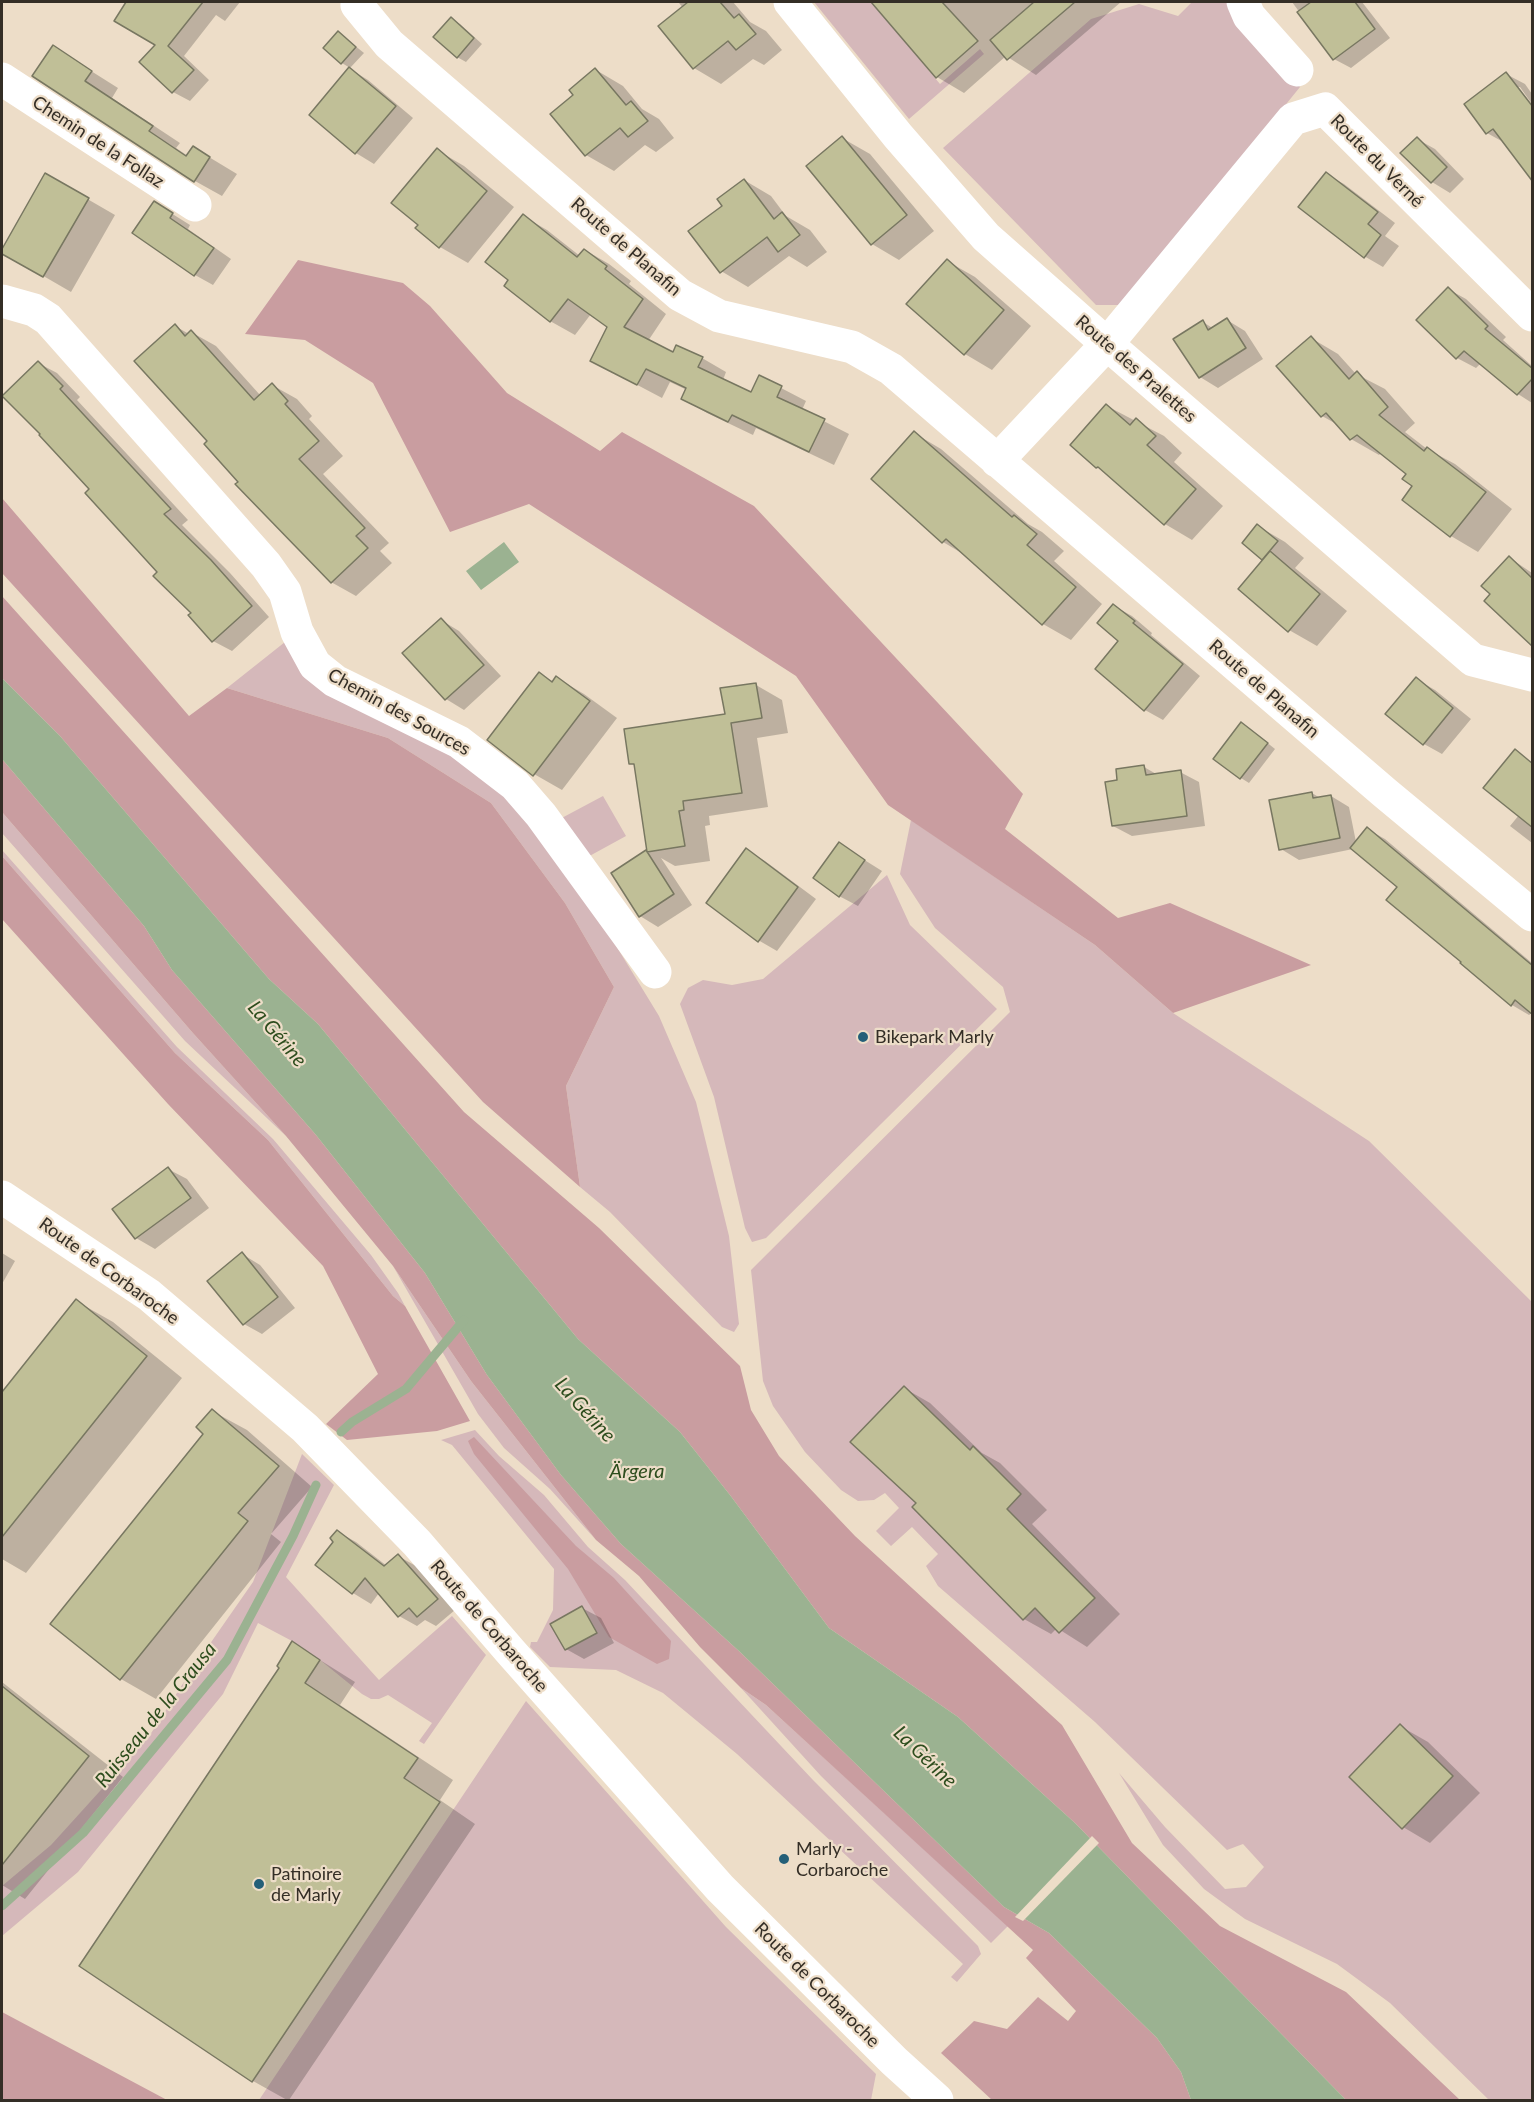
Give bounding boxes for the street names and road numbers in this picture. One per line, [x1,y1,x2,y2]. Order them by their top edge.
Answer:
street label: Chemin de la Follaz [28,91,168,193]
street label: Route du Verné [1326,110,1428,212]
street label: Route de Planafin [567,193,685,301]
street label: Route des Pralettes [1071,311,1201,427]
street label: Route de Planafin [1205,635,1323,743]
street label: Chemin des Sources [324,664,474,760]
street label: Route de Corbaroche [35,1213,183,1329]
street label: Route de Corbaroche [426,1556,552,1696]
street label: Route de Corbaroche [750,1918,884,2052]

